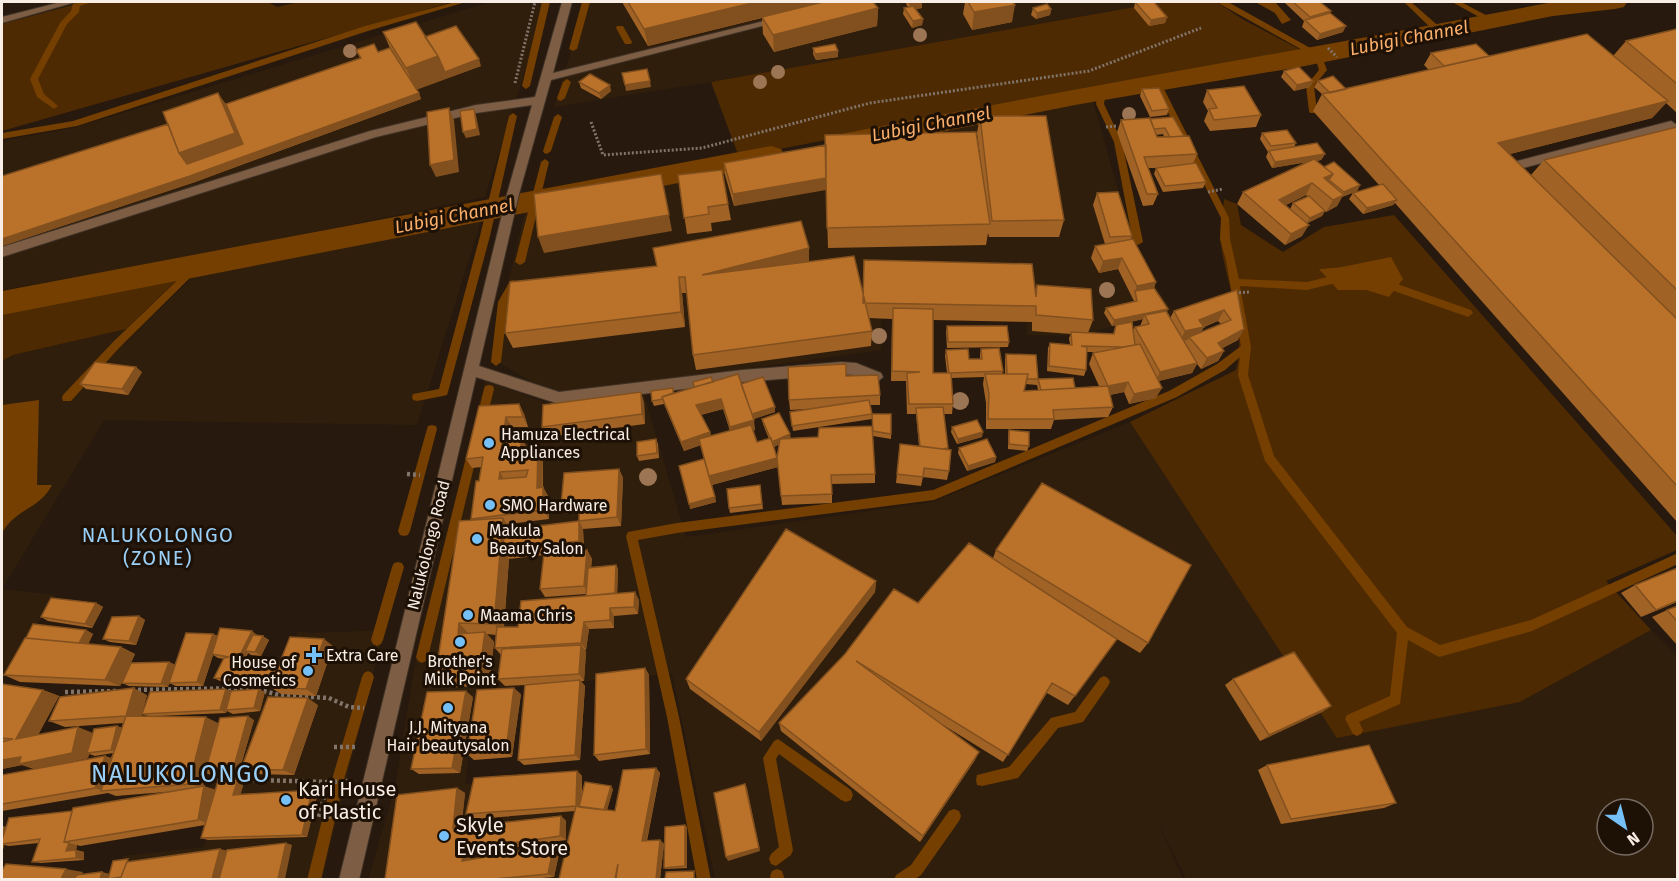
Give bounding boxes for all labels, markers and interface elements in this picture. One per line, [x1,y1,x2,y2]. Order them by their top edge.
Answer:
water label: Lubigi Channel [1348,16,1470,60]
water label: Lubigi Channel [870,102,992,146]
water label: Lubigi Channel [393,194,515,238]
place label: Hamuza Electrical Appliances [501,425,630,462]
marker: Hamuza Electrical Appliances [482,436,496,450]
street label: Nalukolongo Road [403,478,454,612]
place label: SMO Hardware [502,496,607,515]
marker: SMO Hardware [483,498,497,512]
place label: Makula Beauty Salon [489,521,584,558]
district label: NALUKOLONGO (ZONE) [82,523,234,570]
marker: Makula Beauty Salon [470,532,484,546]
place label: Maama Chris [480,606,573,625]
marker: Maama Chris [461,608,475,622]
marker: Brother's Milk Point [453,635,467,649]
place label: Extra Care [326,646,399,665]
marker: Extra Care [307,648,321,662]
place label: Brother's Milk Point [424,652,496,689]
place label: House of Cosmetics [223,653,298,690]
marker: House of Cosmetics [301,664,315,678]
marker: J.J. Mityana Hair beautysalon [441,701,455,715]
place label: J.J. Mityana Hair beautysalon [386,718,510,755]
district label: NALUKOLONGO [91,760,271,788]
place label: Kari House of Plastic [298,777,396,824]
marker: Kari House of Plastic [279,793,293,807]
north arrow [1595,797,1655,857]
place label: Skyle Events Store [456,813,568,860]
text: N [1624,828,1643,850]
marker: Skyle Events Store [437,829,451,843]

